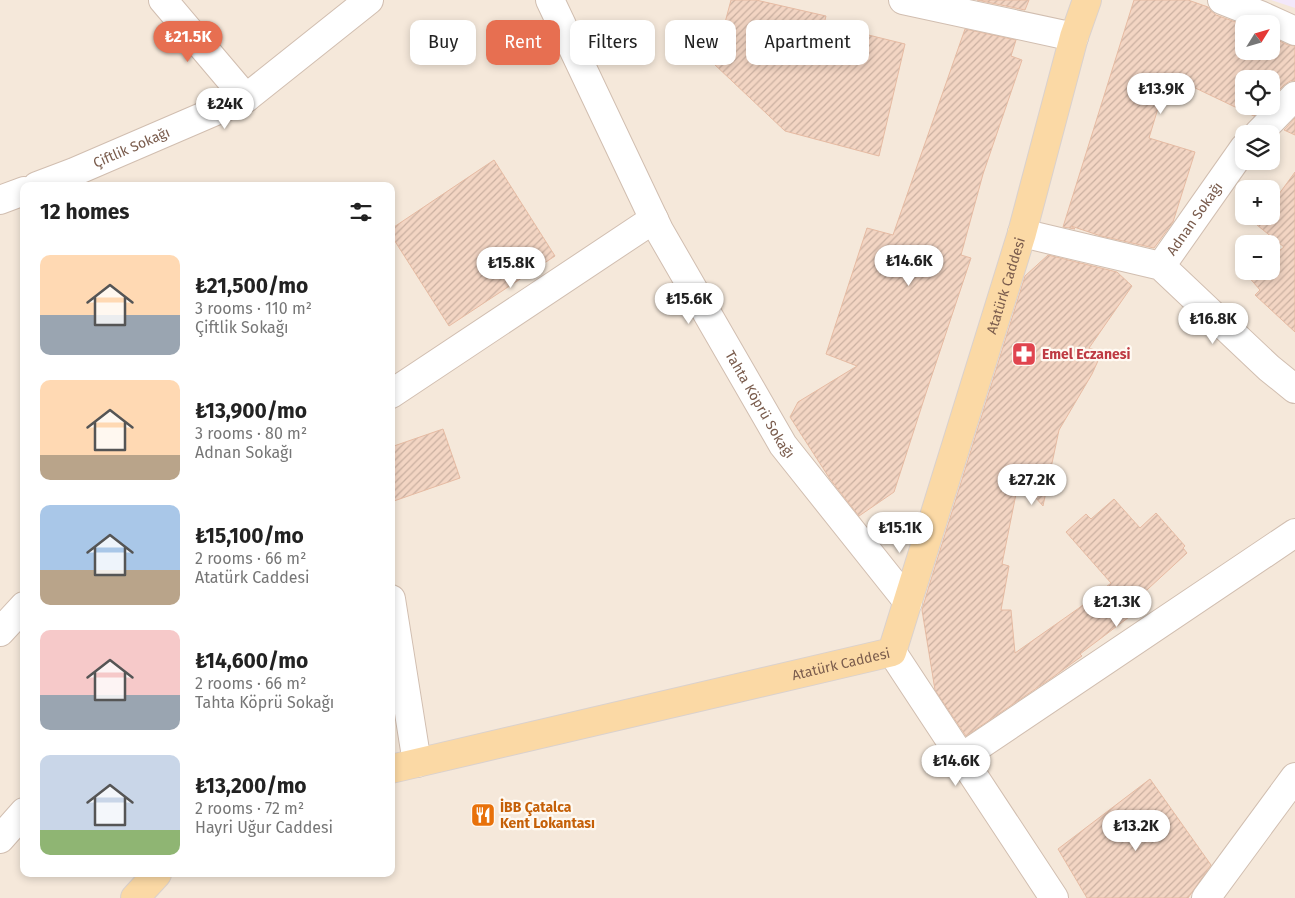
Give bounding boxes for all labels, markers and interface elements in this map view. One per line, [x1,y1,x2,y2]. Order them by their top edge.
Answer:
north arrow [1235,15,1280,60]
map controls [1235,15,1280,280]
pin: ₺21.5K [147,20,229,63]
chip: Buy [410,20,476,65]
chip: Rent [486,20,560,65]
chip: Filters [570,20,655,65]
chip: New [665,20,736,65]
chip: Apartment [746,20,869,65]
text: ₺21.5K [164,27,212,46]
button: locate [1235,70,1280,115]
pin: ₺13.9K [1120,72,1202,115]
text: ₺13.9K [1138,79,1184,98]
pin: ₺24K [195,88,255,130]
text: ₺24K [207,94,243,113]
street label: Çiftlik Sokağı [90,123,172,171]
button: layers [1235,125,1280,170]
street label: Adnan Sokağı [1163,179,1226,258]
button: + [1235,180,1280,225]
icon: filters [347,198,375,226]
text: 12 homes [40,199,129,225]
street label: Atatürk Caddesi [983,235,1029,336]
button: − [1235,235,1280,280]
pin: ₺14.6K [868,244,950,287]
pin: ₺15.8K [470,246,552,289]
text: ₺14.6K [885,251,933,270]
text: ₺15.8K [487,253,535,272]
text: ₺21,500/mo [195,273,308,299]
icon: home [80,275,140,335]
pin: ₺15.6K [648,282,730,325]
text: ₺15.6K [666,289,712,308]
text: 3 rooms · 110 m² [195,299,312,318]
pin: ₺16.8K [1172,302,1254,345]
text: ₺16.8K [1189,309,1237,328]
text: Çiftlik Sokağı [195,318,288,337]
pharmacy icon: Emel Eczanesi [1011,341,1037,367]
place label: Emel Eczanesi [1042,346,1131,363]
street label: Tahta Köprü Sokağı [722,347,799,461]
text: ₺13,900/mo [195,398,307,424]
icon: home [80,400,140,460]
text: 3 rooms · 80 m² [195,424,307,443]
text: Adnan Sokağı [195,443,293,462]
pin: ₺27.2K [991,464,1073,506]
text: ₺27.2K [1009,470,1055,489]
pin: ₺15.1K [859,512,941,554]
text: ₺15.1K [878,518,922,537]
text: ₺15,100/mo [195,523,304,549]
icon: home [80,525,140,585]
text: 2 rooms · 66 m² [195,549,306,568]
text: Atatürk Caddesi [195,568,310,587]
pin: ₺21.3K [1076,586,1158,628]
text: ₺21.3K [1094,592,1140,611]
street label: Atatürk Caddesi [790,644,892,684]
text: ₺14,600/mo [195,648,308,674]
icon: home [80,650,140,710]
text: 2 rooms · 66 m² [195,674,306,693]
text: Tahta Köprü Sokağı [195,693,334,712]
pin: ₺14.6K [915,744,997,787]
text: ₺14.6K [932,751,980,770]
text: ₺13,200/mo [195,773,307,799]
icon: home [80,775,140,835]
place label: İBB Çatalca Kent Lokantası [500,798,595,832]
text: 2 rooms · 72 m² [195,799,304,818]
restaurant icon: İBB Çatalca Kent Lokantası [470,802,496,828]
pin: ₺13.2K [1095,810,1177,852]
text: ₺13.2K [1113,816,1159,835]
text: Hayri Uğur Caddesi [195,818,333,837]

